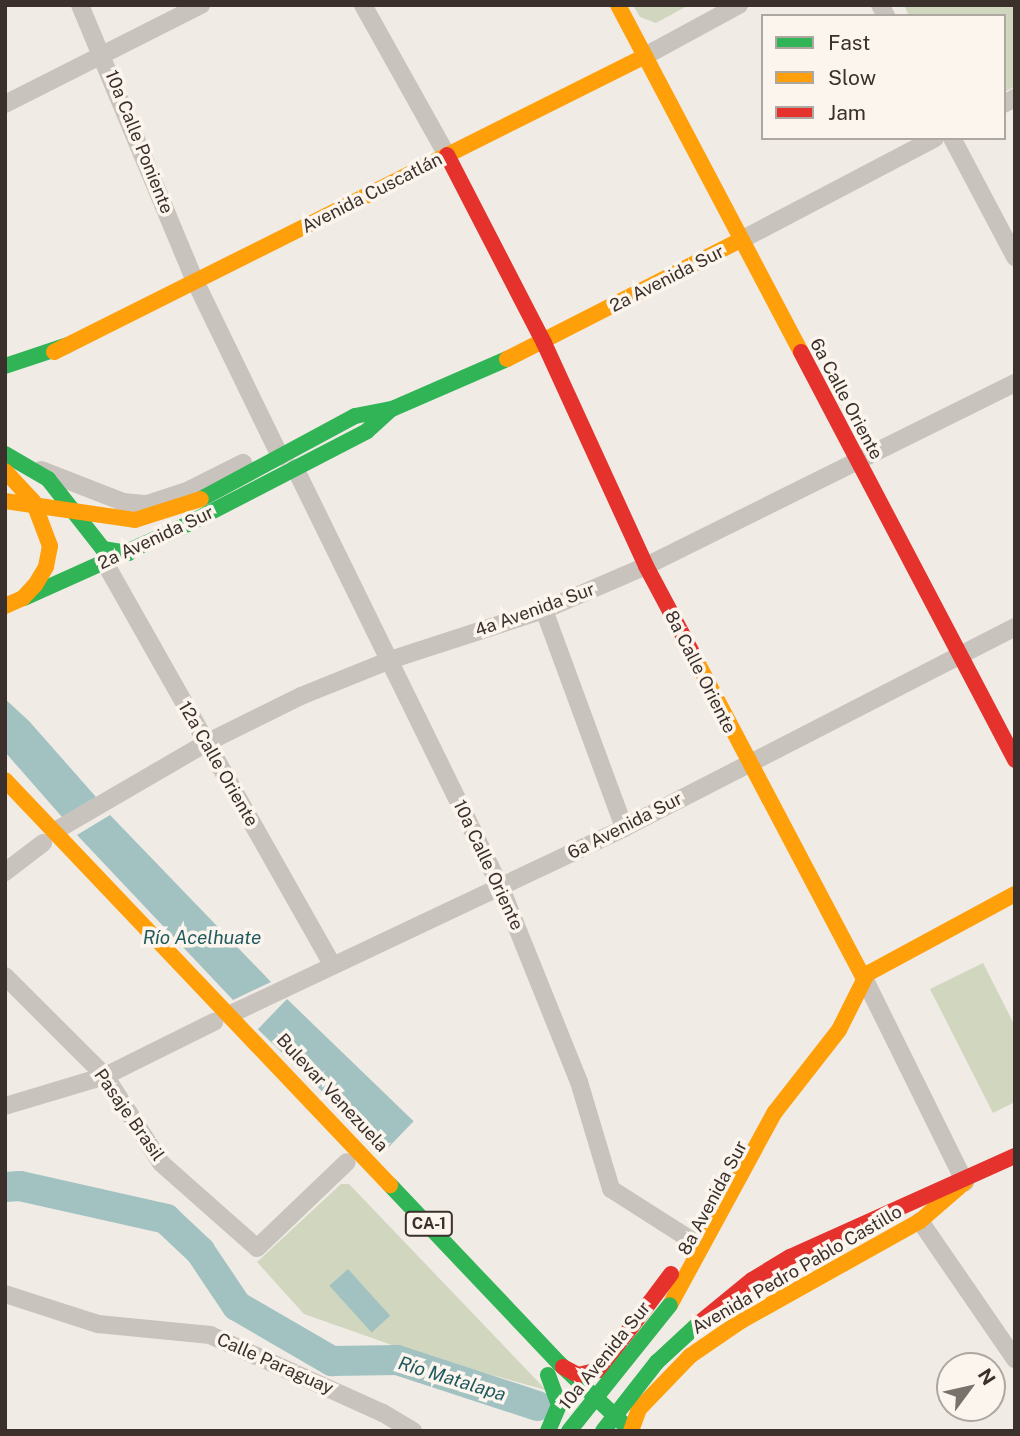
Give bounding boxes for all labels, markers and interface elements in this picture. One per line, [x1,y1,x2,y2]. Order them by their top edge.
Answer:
legend [761,14,1006,140]
text: Fast [828,30,870,55]
text: Slow [828,65,876,90]
street label: 10a Calle Poniente [100,67,178,217]
text: Jam [828,100,866,125]
street label: Avenida Cuscatlán [298,148,446,238]
street label: 2a Avenida Sur [606,241,728,317]
street label: 6a Calle Oriente [805,335,887,463]
street label: 2a Avenida Sur [95,502,217,574]
street label: 4a Avenida Sur [472,578,598,642]
street label: 8a Calle Oriente [660,607,740,737]
street label: 12a Calle Oriente [173,698,263,830]
street label: 6a Avenida Sur [564,788,686,864]
street label: 10a Calle Oriente [448,796,528,934]
water label: Río Acelhuate [143,927,261,949]
street label: Bulevar Venezuela [271,1029,393,1157]
street label: Pasaje Brasil [89,1065,169,1165]
street label: 8a Avenida Sur [674,1137,752,1259]
street label: Avenida Pedro Pablo Castillo [688,1201,906,1339]
road number: CA-1 [404,1212,453,1236]
street label: 10a Avenida Sur [555,1298,655,1414]
street label: Calle Paraguay [213,1329,337,1399]
water label: Río Matalapa [395,1352,509,1406]
north arrow [936,1352,1006,1422]
text: N [974,1364,1000,1389]

